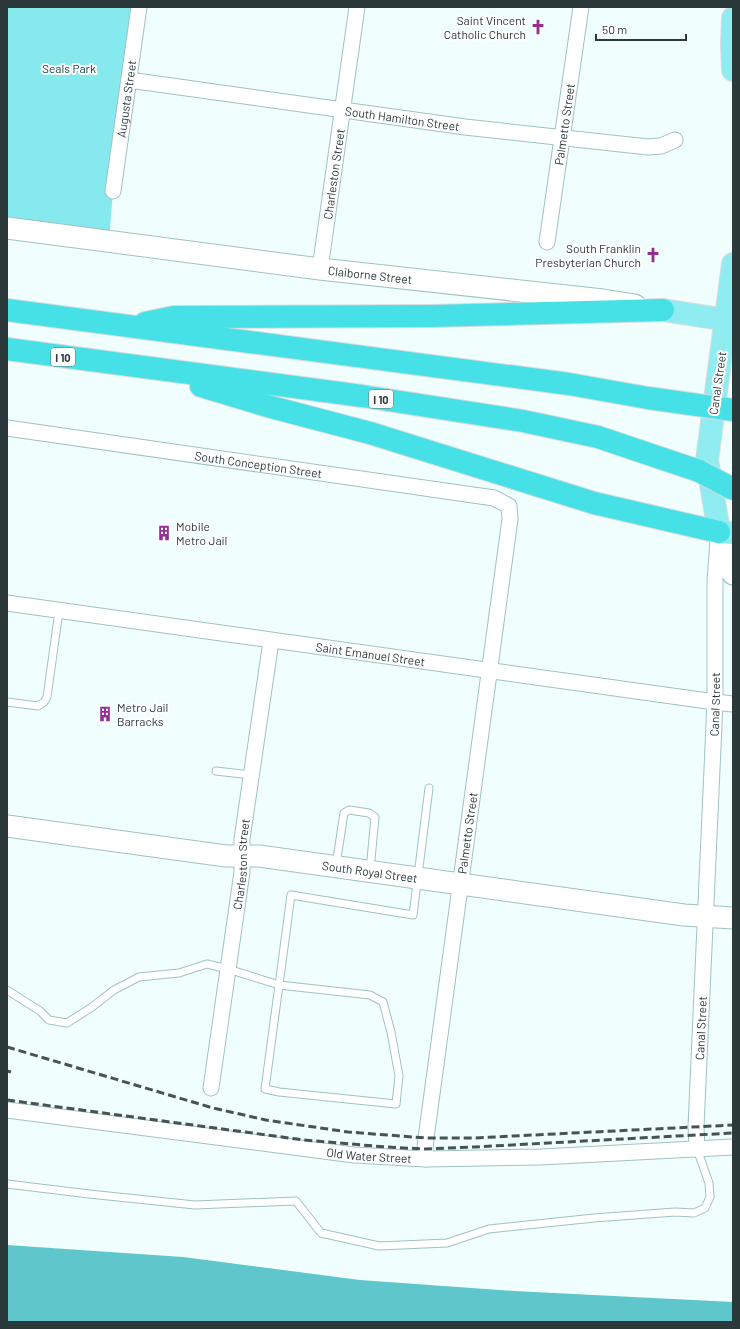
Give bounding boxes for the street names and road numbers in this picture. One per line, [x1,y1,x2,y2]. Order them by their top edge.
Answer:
street label: Augusta Street [114,59,138,139]
street label: Palmetto Street [551,82,577,166]
street label: South Hamilton Street [344,103,460,133]
street label: Charleston Street [320,128,347,220]
street label: Claiborne Street [327,263,413,286]
road number: I 10 [51,348,75,366]
street label: Canal Street [706,350,728,416]
road number: I 10 [369,390,393,408]
street label: South Conception Street [194,448,323,480]
street label: Saint Emanuel Street [315,639,426,668]
street label: Canal Street [706,672,722,737]
street label: Palmetto Street [454,791,480,875]
street label: Charleston Street [230,818,252,911]
street label: South Royal Street [321,858,419,885]
street label: Canal Street [692,996,709,1060]
street label: Old Water Street [326,1145,412,1165]

